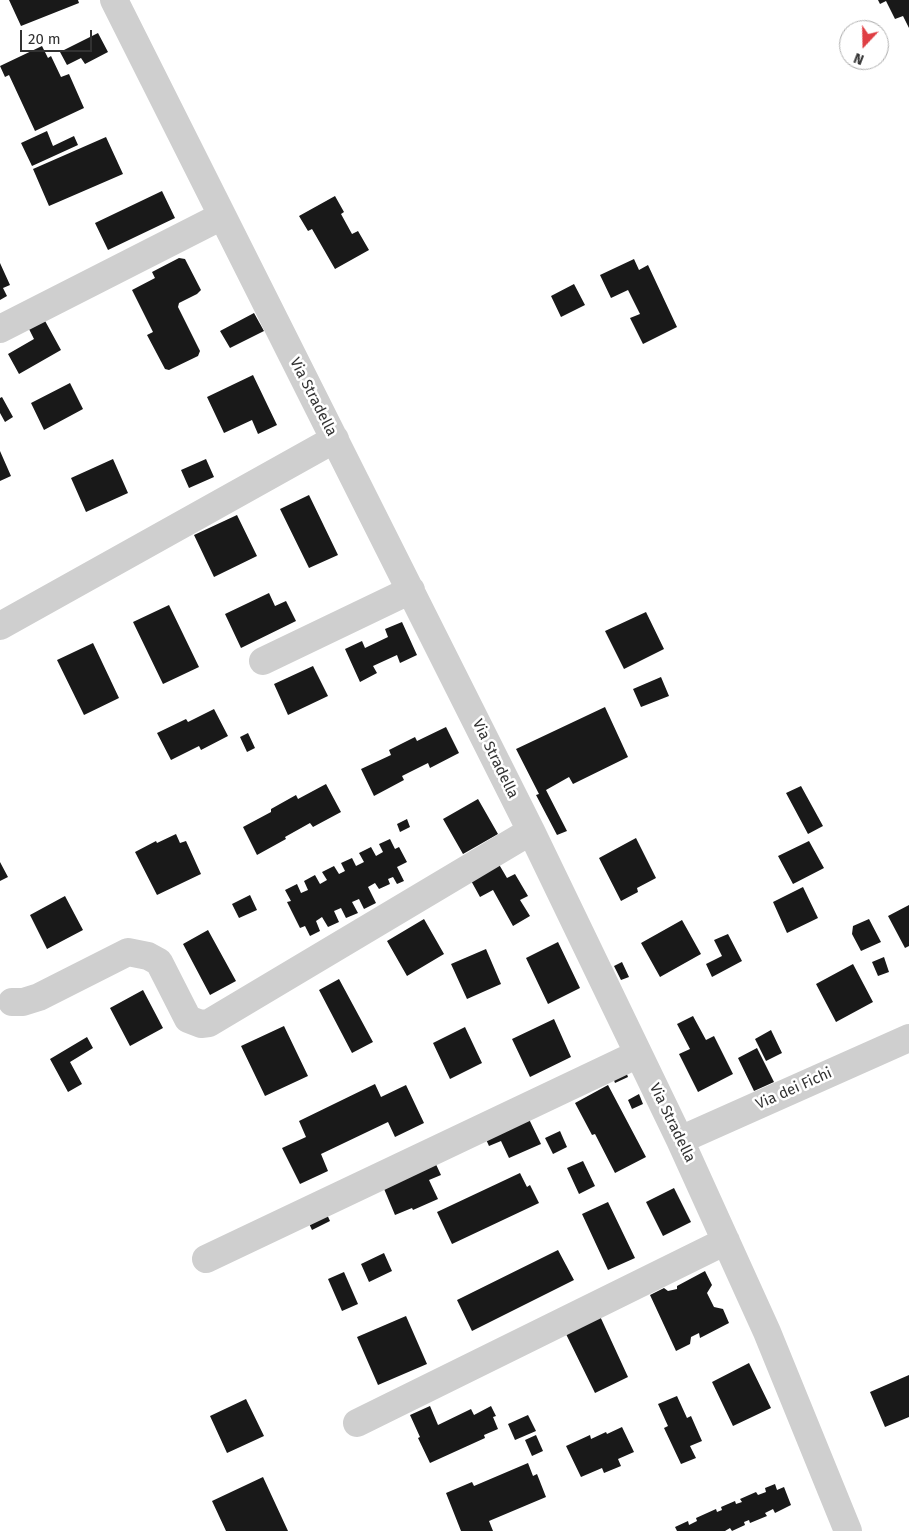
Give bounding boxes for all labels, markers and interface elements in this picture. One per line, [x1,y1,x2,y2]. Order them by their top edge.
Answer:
scale bar [22,20,95,52]
north arrow [839,20,889,70]
text: 20 m [28,30,61,48]
text: N [851,49,866,68]
street label: Via Stradella [286,355,340,439]
street label: Via Stradella [468,717,522,801]
street label: Via dei Fichi [753,1064,835,1114]
street label: Via Stradella [645,1081,699,1165]

